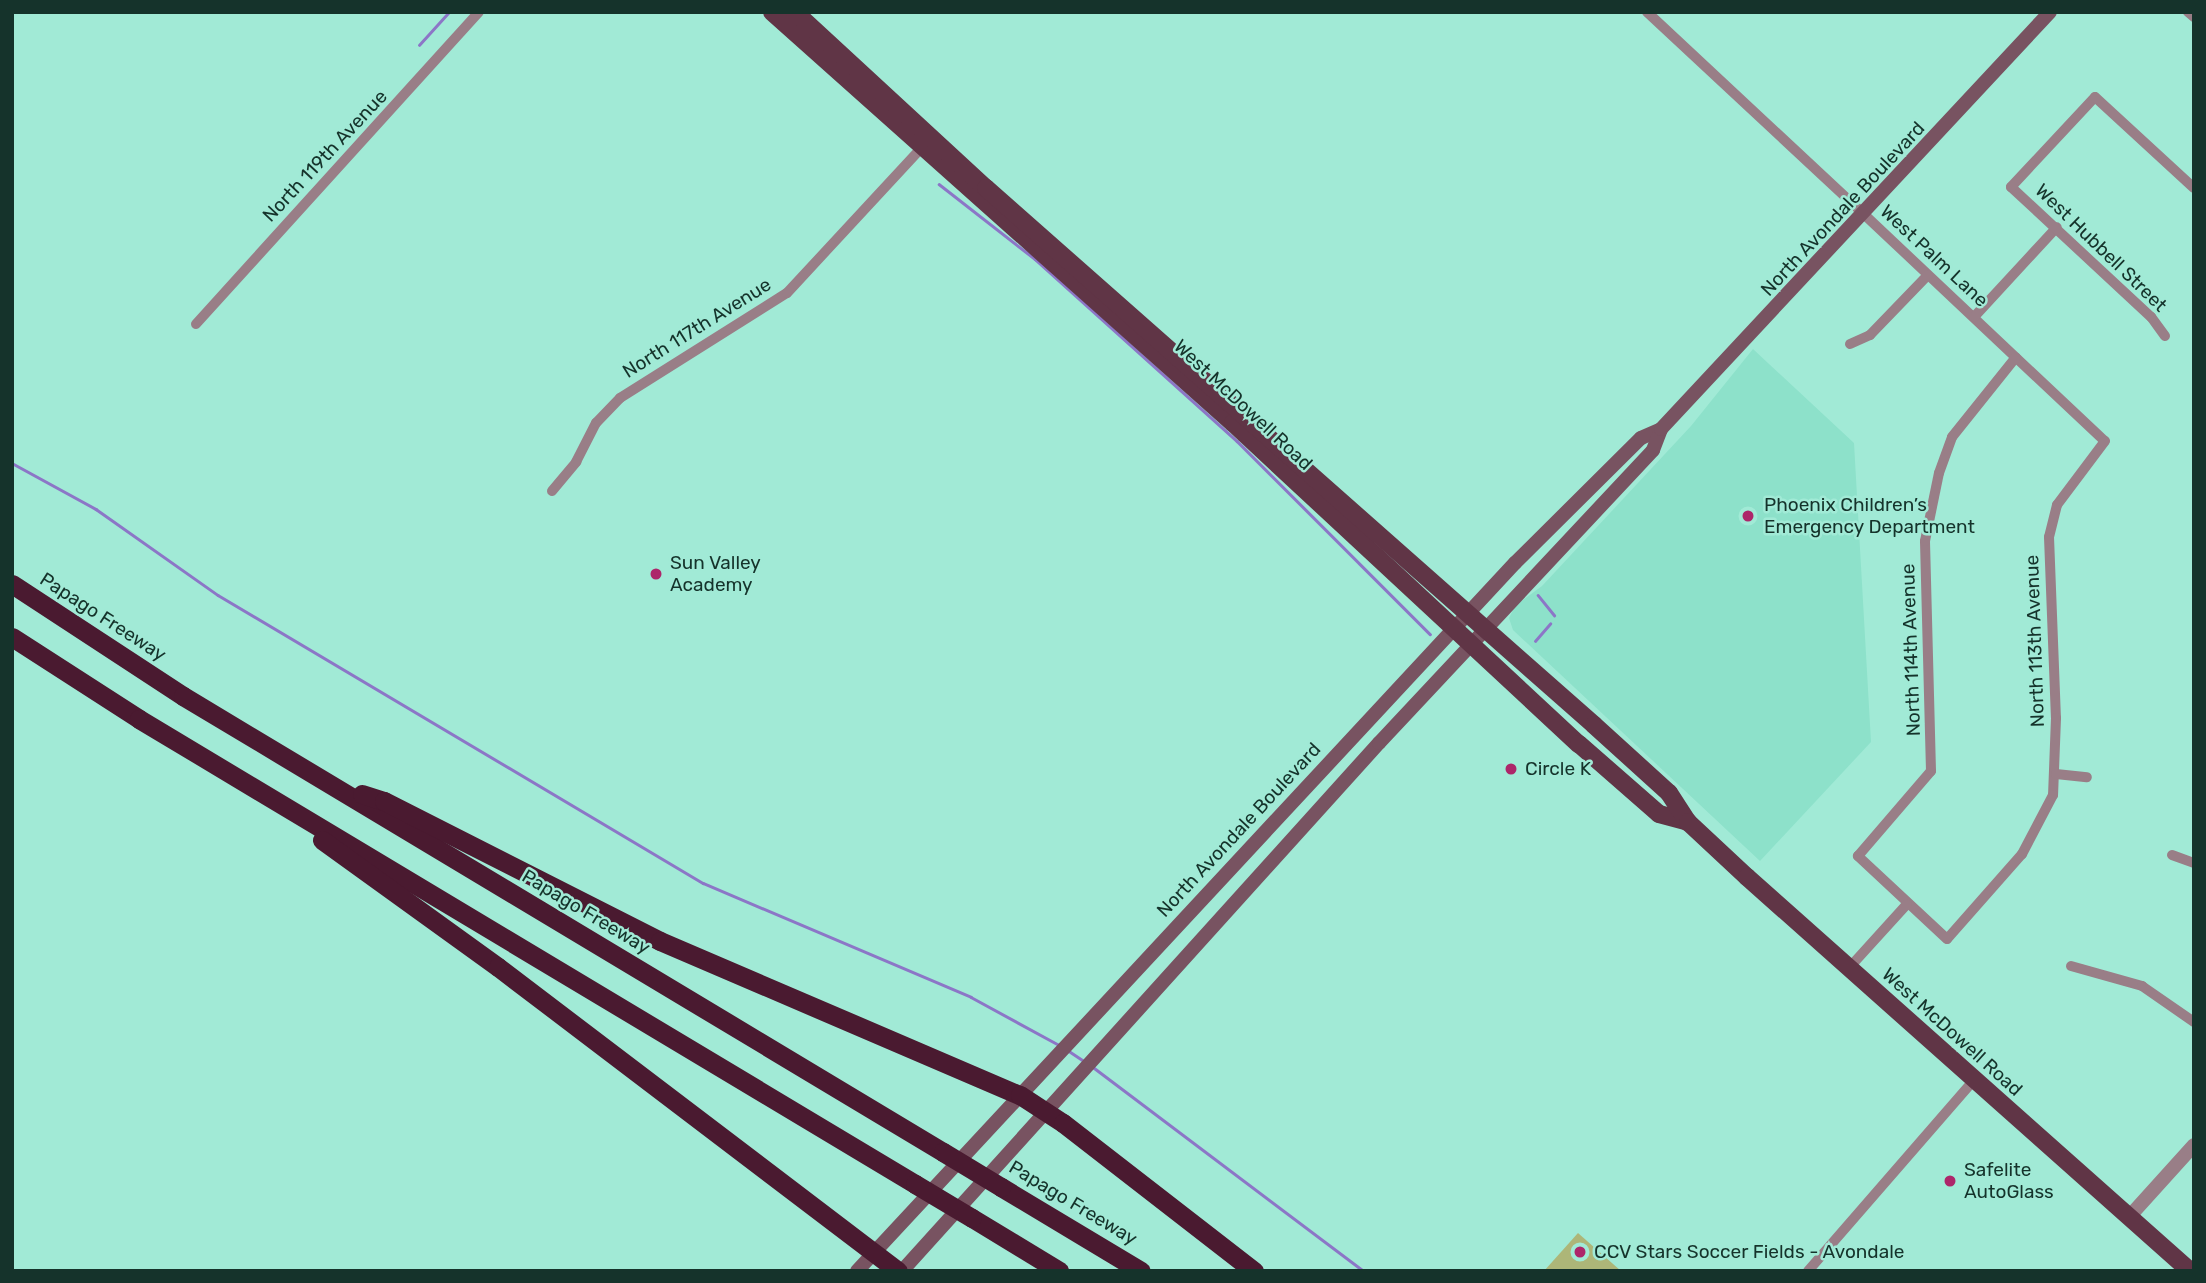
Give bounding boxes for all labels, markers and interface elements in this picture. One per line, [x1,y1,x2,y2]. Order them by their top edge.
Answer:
street label: North 119th Avenue [258,85,392,227]
street label: North Avondale Boulevard [1756,117,1930,301]
street label: West Hubbell Street [2030,179,2172,317]
street label: West Palm Lane [1875,200,1993,312]
street label: North 117th Avenue [618,273,776,383]
street label: West McDowell Road [1169,335,1317,475]
place label: Phoenix Children’s Emergency Department [1764,494,1975,538]
marker: Phoenix Children’s Emergency Department [1738,506,1758,526]
place label: Sun Valley Academy [670,552,761,596]
street label: North 113th Avenue [2021,554,2049,728]
street label: North 114th Avenue [1897,563,1925,737]
marker: Sun Valley Academy [648,566,664,582]
street label: Papago Freeway [36,568,170,666]
street label: North Avondale Boulevard [1152,738,1326,922]
place label: Circle K [1525,758,1591,780]
marker: Circle K [1503,761,1519,777]
street label: Papago Freeway [518,865,654,959]
street label: West McDowell Road [1877,963,2027,1101]
street label: Papago Freeway [1005,1156,1141,1250]
place label: Safelite AutoGlass [1964,1159,2054,1203]
marker: Safelite AutoGlass [1942,1173,1958,1189]
place label: CCV Stars Soccer Fields - Avondale [1594,1241,1906,1263]
marker: CCV Stars Soccer Fields - Avondale [1572,1244,1588,1260]

